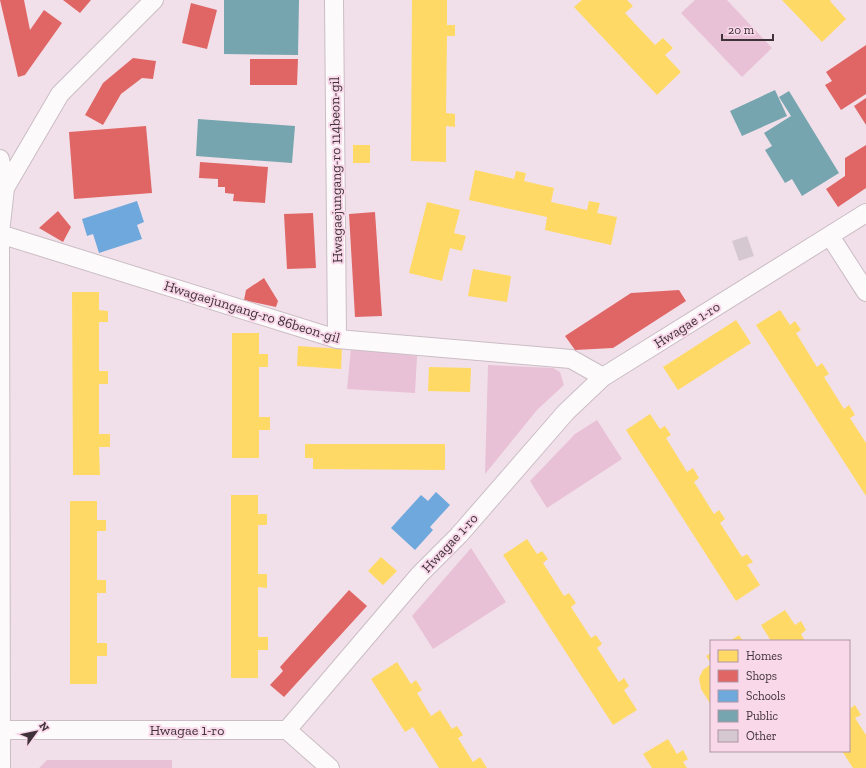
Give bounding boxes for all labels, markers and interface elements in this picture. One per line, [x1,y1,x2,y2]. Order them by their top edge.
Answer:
scale bar [722,16,773,42]
text: 20 m [728,23,755,37]
street label: Hwagaejungang-ro 114beon-gil [326,76,346,263]
street label: Hwagaejungang-ro 86beon-gil [162,277,342,347]
street label: Hwagae 1-ro [651,298,723,352]
street label: Hwagae 1-ro [418,510,482,576]
legend [710,640,850,752]
text: Homes [746,649,782,663]
text: Shops [746,669,777,683]
text: Schools [746,689,785,703]
text: Public [746,709,779,723]
north arrow [16,712,56,752]
text: N [36,720,52,734]
street label: Hwagae 1-ro [150,722,224,739]
text: Other [746,729,777,743]

